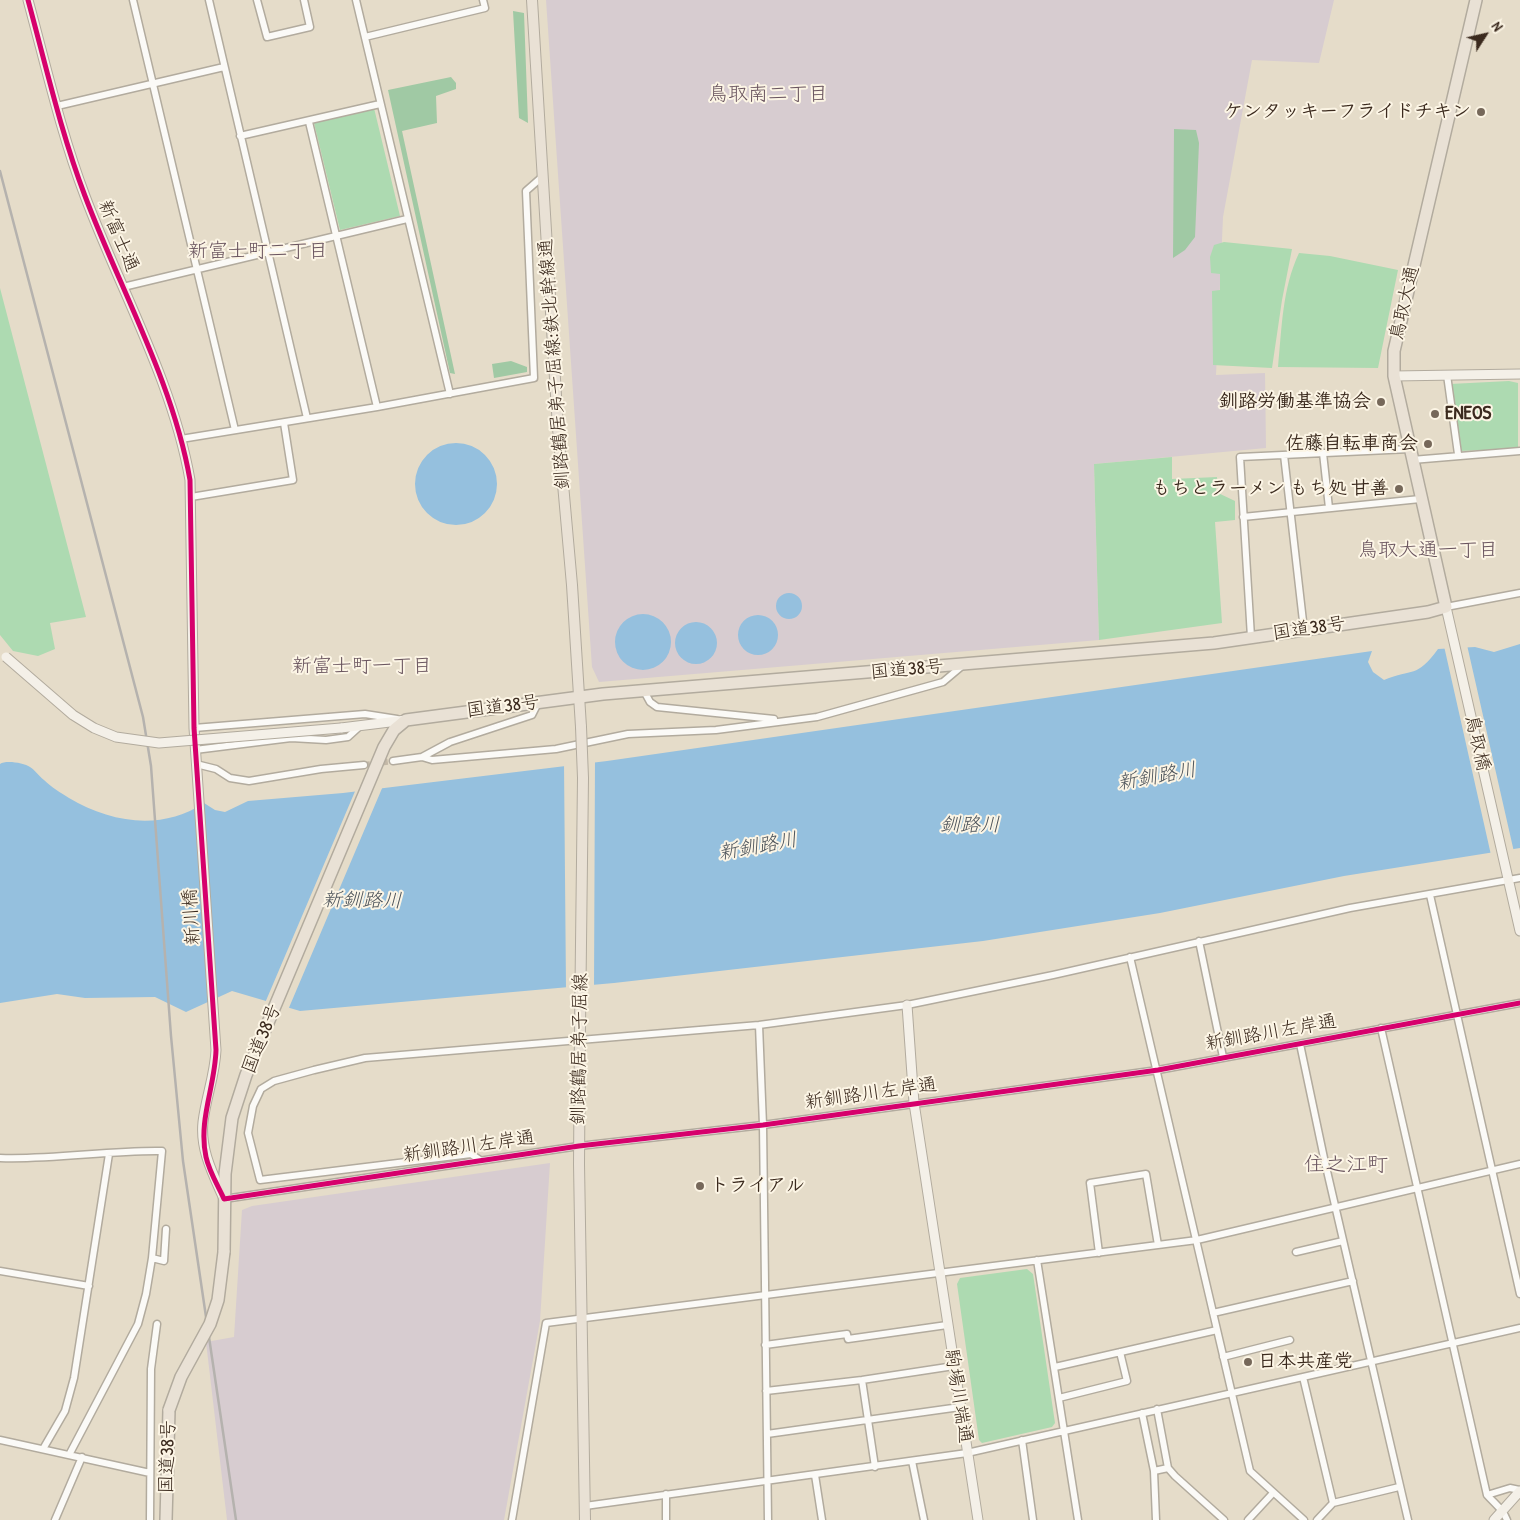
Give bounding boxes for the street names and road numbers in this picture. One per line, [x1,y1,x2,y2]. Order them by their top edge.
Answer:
street label: 新富士通 [93,197,143,275]
street label: 釧路鶴居弟子屈線:鉄北幹線通 [535,238,575,490]
street label: 鳥取大通 [1385,263,1425,343]
street label: 国道38号 [1271,613,1347,645]
street label: 国道38号 [869,655,945,685]
street label: 国道38号 [465,691,541,723]
street label: 鳥取橋 [1459,713,1495,773]
street label: 新川橋 [179,888,205,946]
street label: 釧路鶴居弟子屈線 [567,973,593,1125]
street label: 国道38号 [238,1001,286,1077]
street label: 新釧路川左岸通 [1204,1010,1338,1056]
street label: 新釧路川左岸通 [804,1073,938,1115]
street label: 新釧路川左岸通 [402,1126,536,1168]
street label: 駒場川端通 [939,1347,977,1445]
street label: 国道38号 [155,1420,181,1494]

